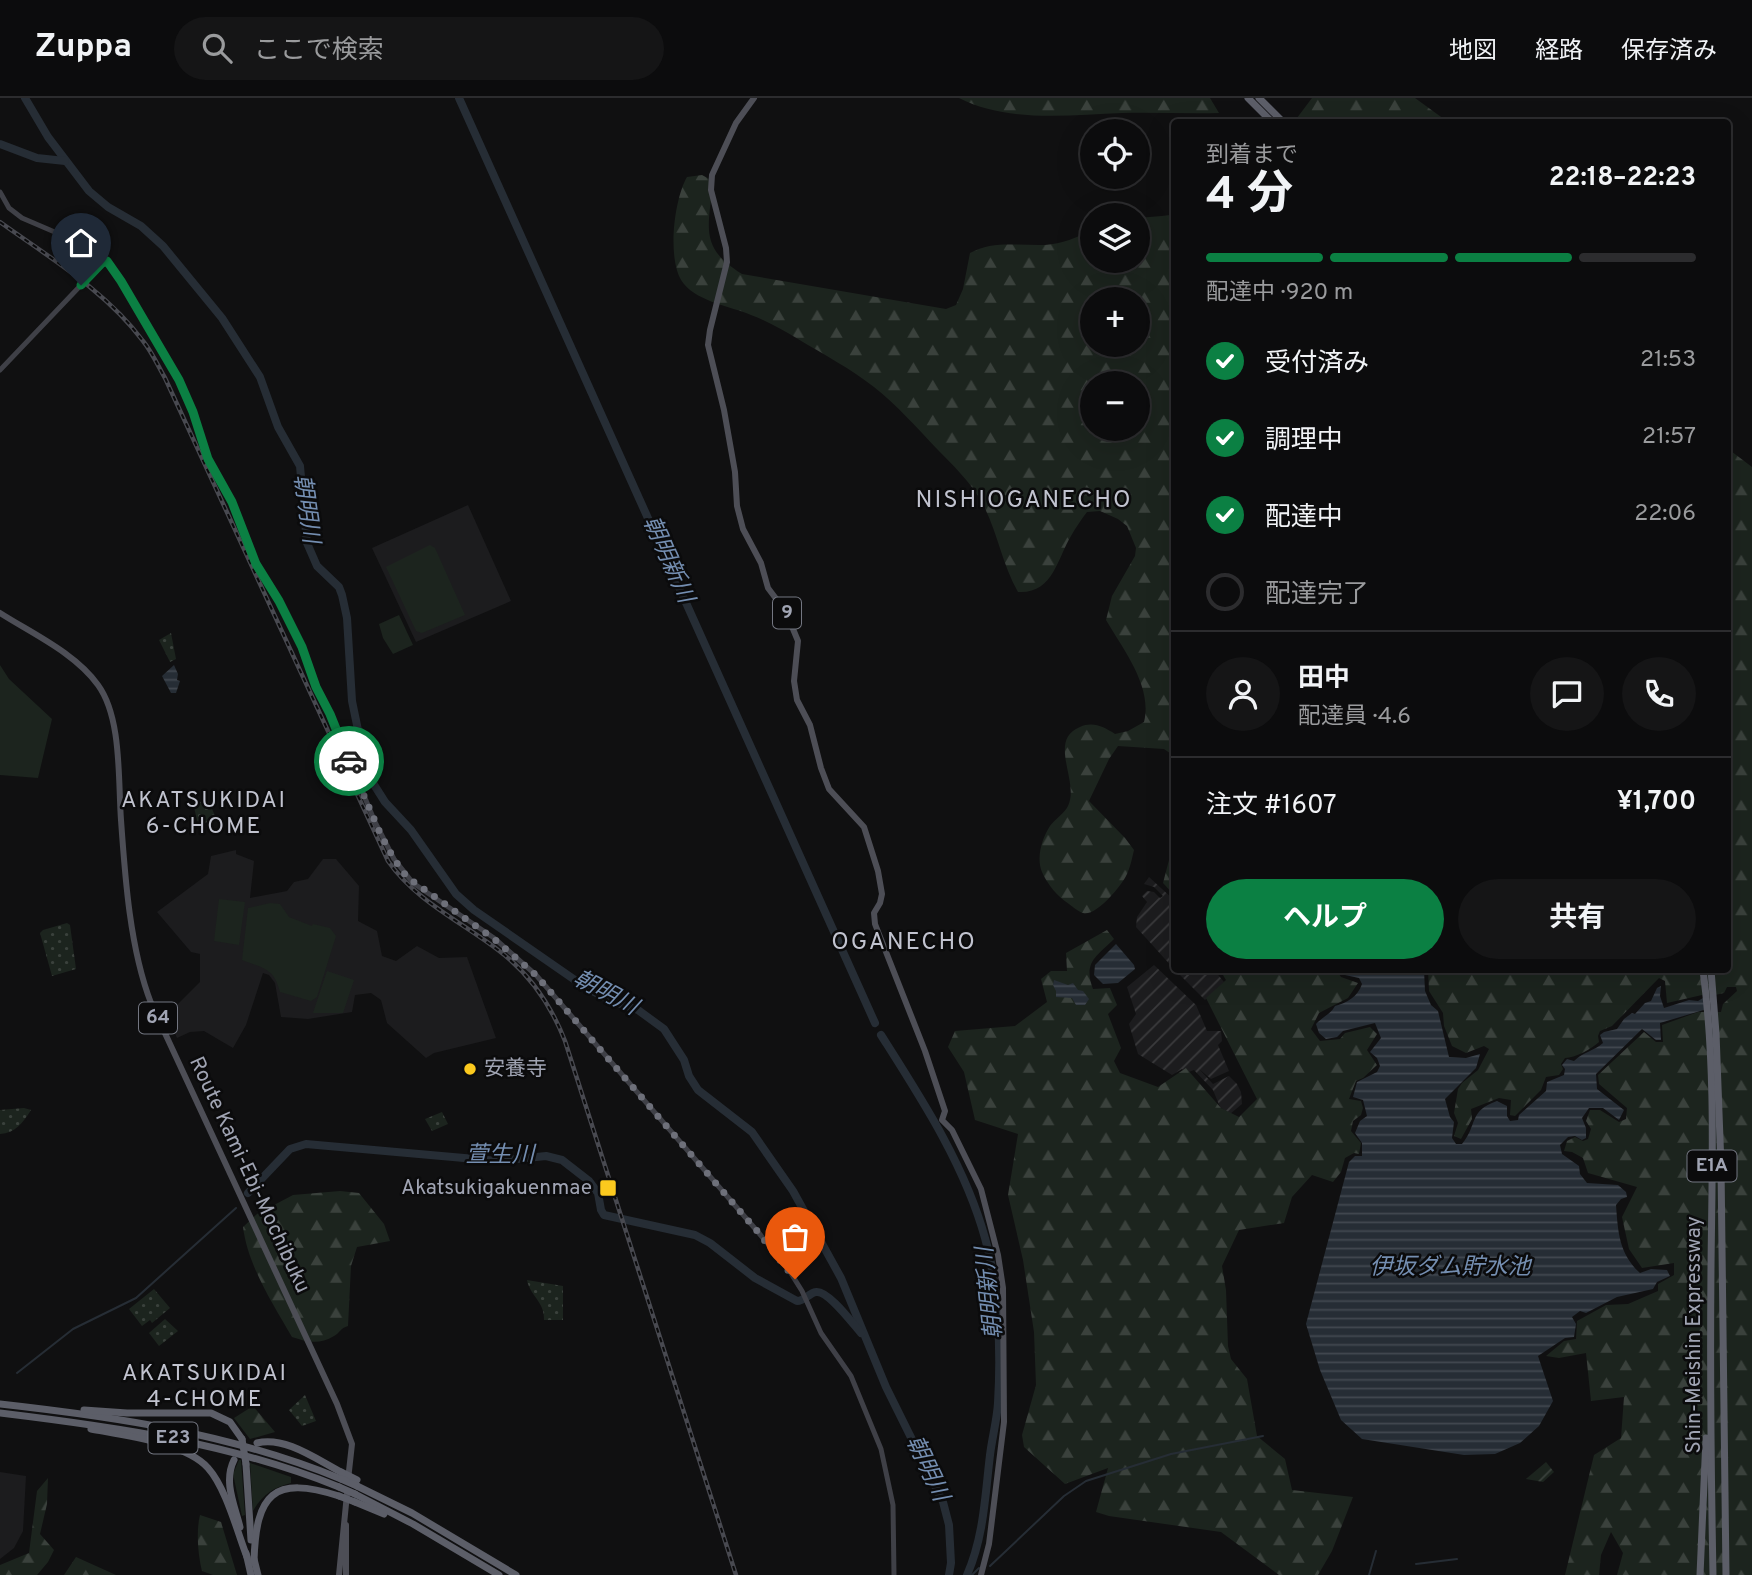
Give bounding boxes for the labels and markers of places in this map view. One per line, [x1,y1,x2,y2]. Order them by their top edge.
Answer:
pin [51,213,111,285]
place label: 安養寺 [484,1056,547,1083]
marker: 安養寺 [462,1061,478,1077]
place label: Akatsukigakuenmae [401,1175,592,1202]
marker: Akatsukigakuenmae [598,1178,618,1198]
pin [765,1207,825,1279]

